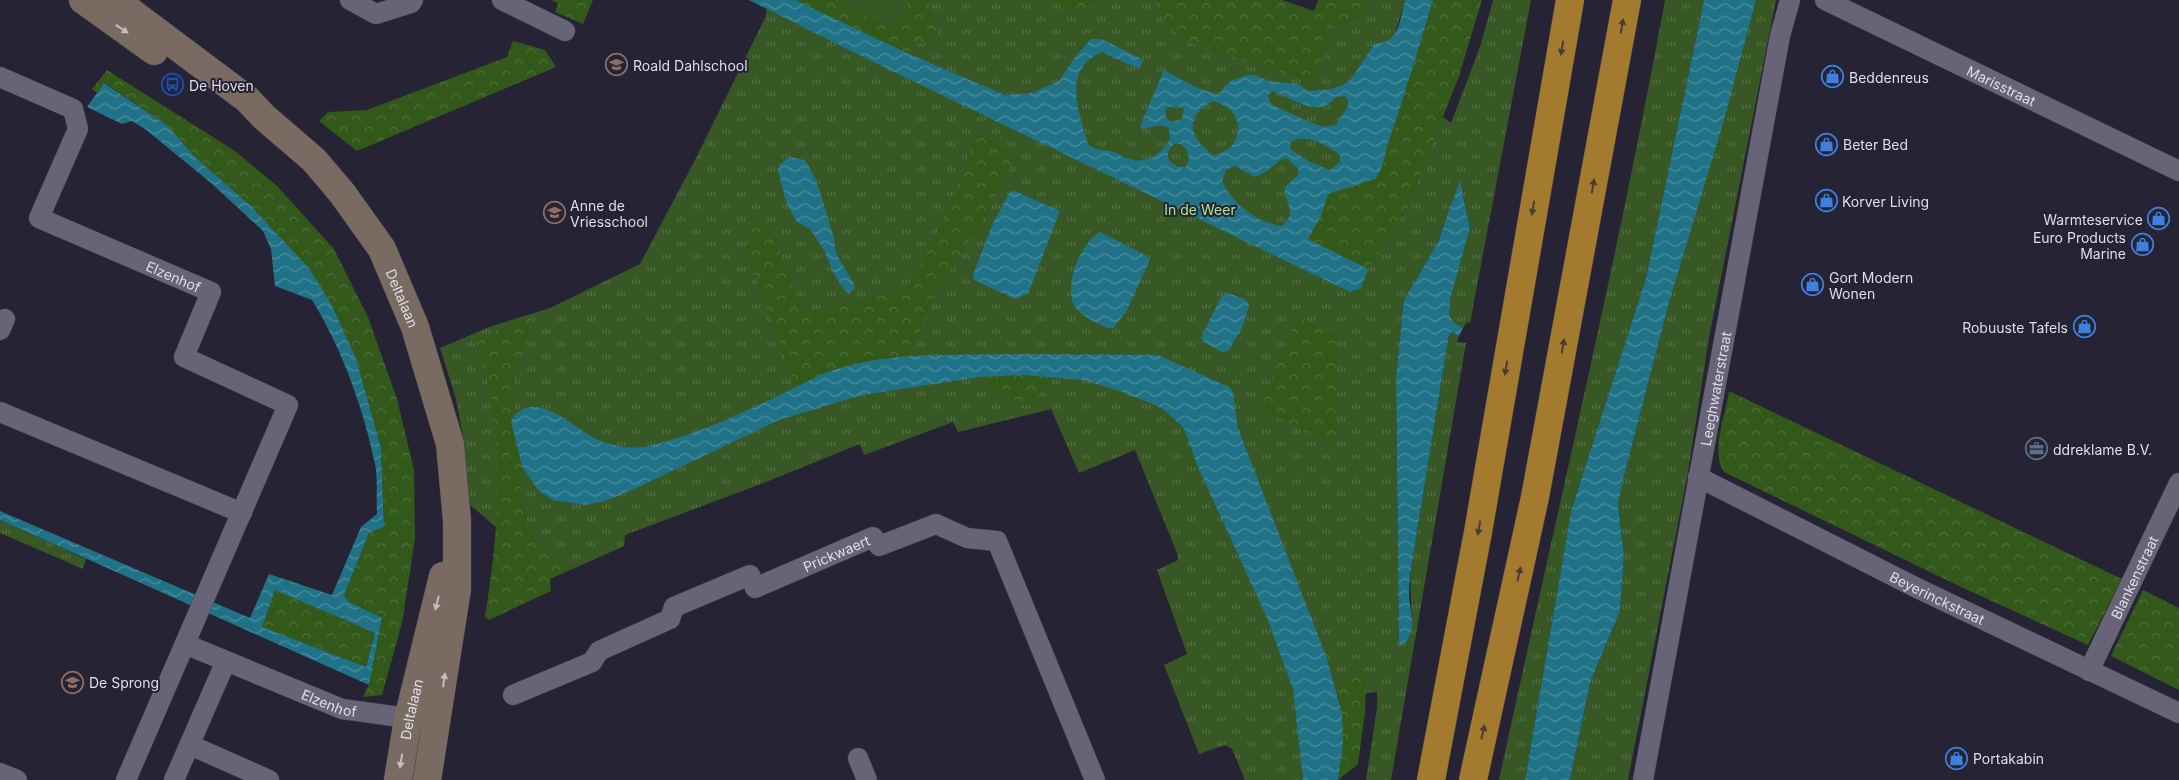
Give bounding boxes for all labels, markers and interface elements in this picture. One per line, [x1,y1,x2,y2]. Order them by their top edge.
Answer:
one-way arrow [1618,18,1626,34]
one-way arrow [115,24,128,34]
one-way arrow [1557,40,1565,56]
school or university icon: Roald Dahlschool [605,53,629,77]
place label: Roald Dahlschool [633,57,748,74]
street label: Marisstraat [1964,61,2039,109]
shop icon: Beddenreus [1821,65,1845,89]
place label: Beddenreus [1849,69,1929,86]
bus stop icon: De Hoven [161,73,185,97]
place label: De Hoven [189,77,254,94]
shop icon: Beter Bed [1815,132,1839,156]
place label: Beter Bed [1843,136,1908,153]
one-way arrow [1589,177,1597,193]
shop icon: Korver Living [1814,189,1838,213]
place label: Korver Living [1842,193,1929,210]
place label: Anne de Vriesschool [570,197,648,230]
one-way arrow [1529,200,1537,216]
school or university icon: Anne de Vriesschool [542,201,566,225]
park label: In de Weer [1164,201,1236,218]
shop icon: Warmteservice [2147,207,2171,231]
place label: Warmteservice [2043,211,2143,228]
place label: Euro Products Marine [2033,229,2126,262]
shop icon: Euro Products Marine [2130,233,2154,257]
street label: Elzenhof [144,257,203,295]
street label: Deltalaan [383,266,423,330]
place label: Gort Modern Wonen [1829,269,1913,302]
shop icon: Gort Modern Wonen [1801,273,1825,297]
shop icon: Robuuste Tafels [2072,315,2096,339]
place label: Robuuste Tafels [1962,319,2068,336]
street label: Leeghwaterstraat [1696,330,1734,447]
one-way arrow [1560,337,1568,353]
one-way arrow [1501,361,1509,377]
office icon: ddreklame B.V. [2025,437,2049,461]
place label: ddreklame B.V. [2053,441,2152,458]
one-way arrow [1474,521,1482,537]
street label: Prickwaert [800,531,873,575]
street label: Blankenstraat [2107,532,2161,622]
one-way arrow [1515,565,1523,581]
street label: Beyerinckstraat [1887,567,1988,628]
one-way arrow [432,595,440,610]
school or university icon: De Sprong [61,670,85,694]
one-way arrow [440,672,448,688]
place label: De Sprong [89,674,159,691]
street label: Deltalaan [396,677,426,741]
street label: Elzenhof [299,685,358,719]
one-way arrow [1479,725,1487,740]
shop icon: Portakabin [1945,746,1969,770]
place label: Portakabin [1973,750,2044,767]
one-way arrow [397,754,405,770]

